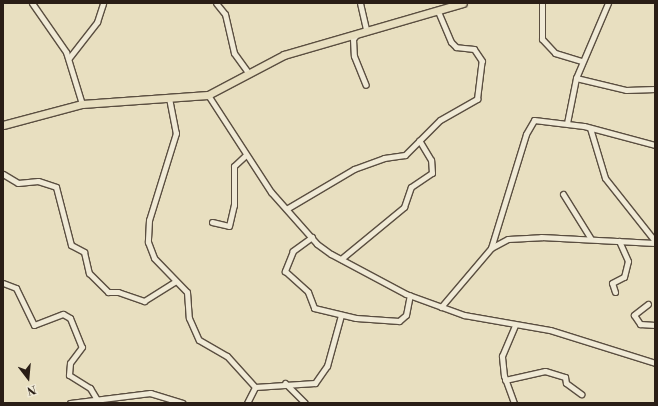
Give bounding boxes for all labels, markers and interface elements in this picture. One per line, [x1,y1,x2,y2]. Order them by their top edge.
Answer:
north arrow [8,358,48,398]
text: N [25,382,37,397]

